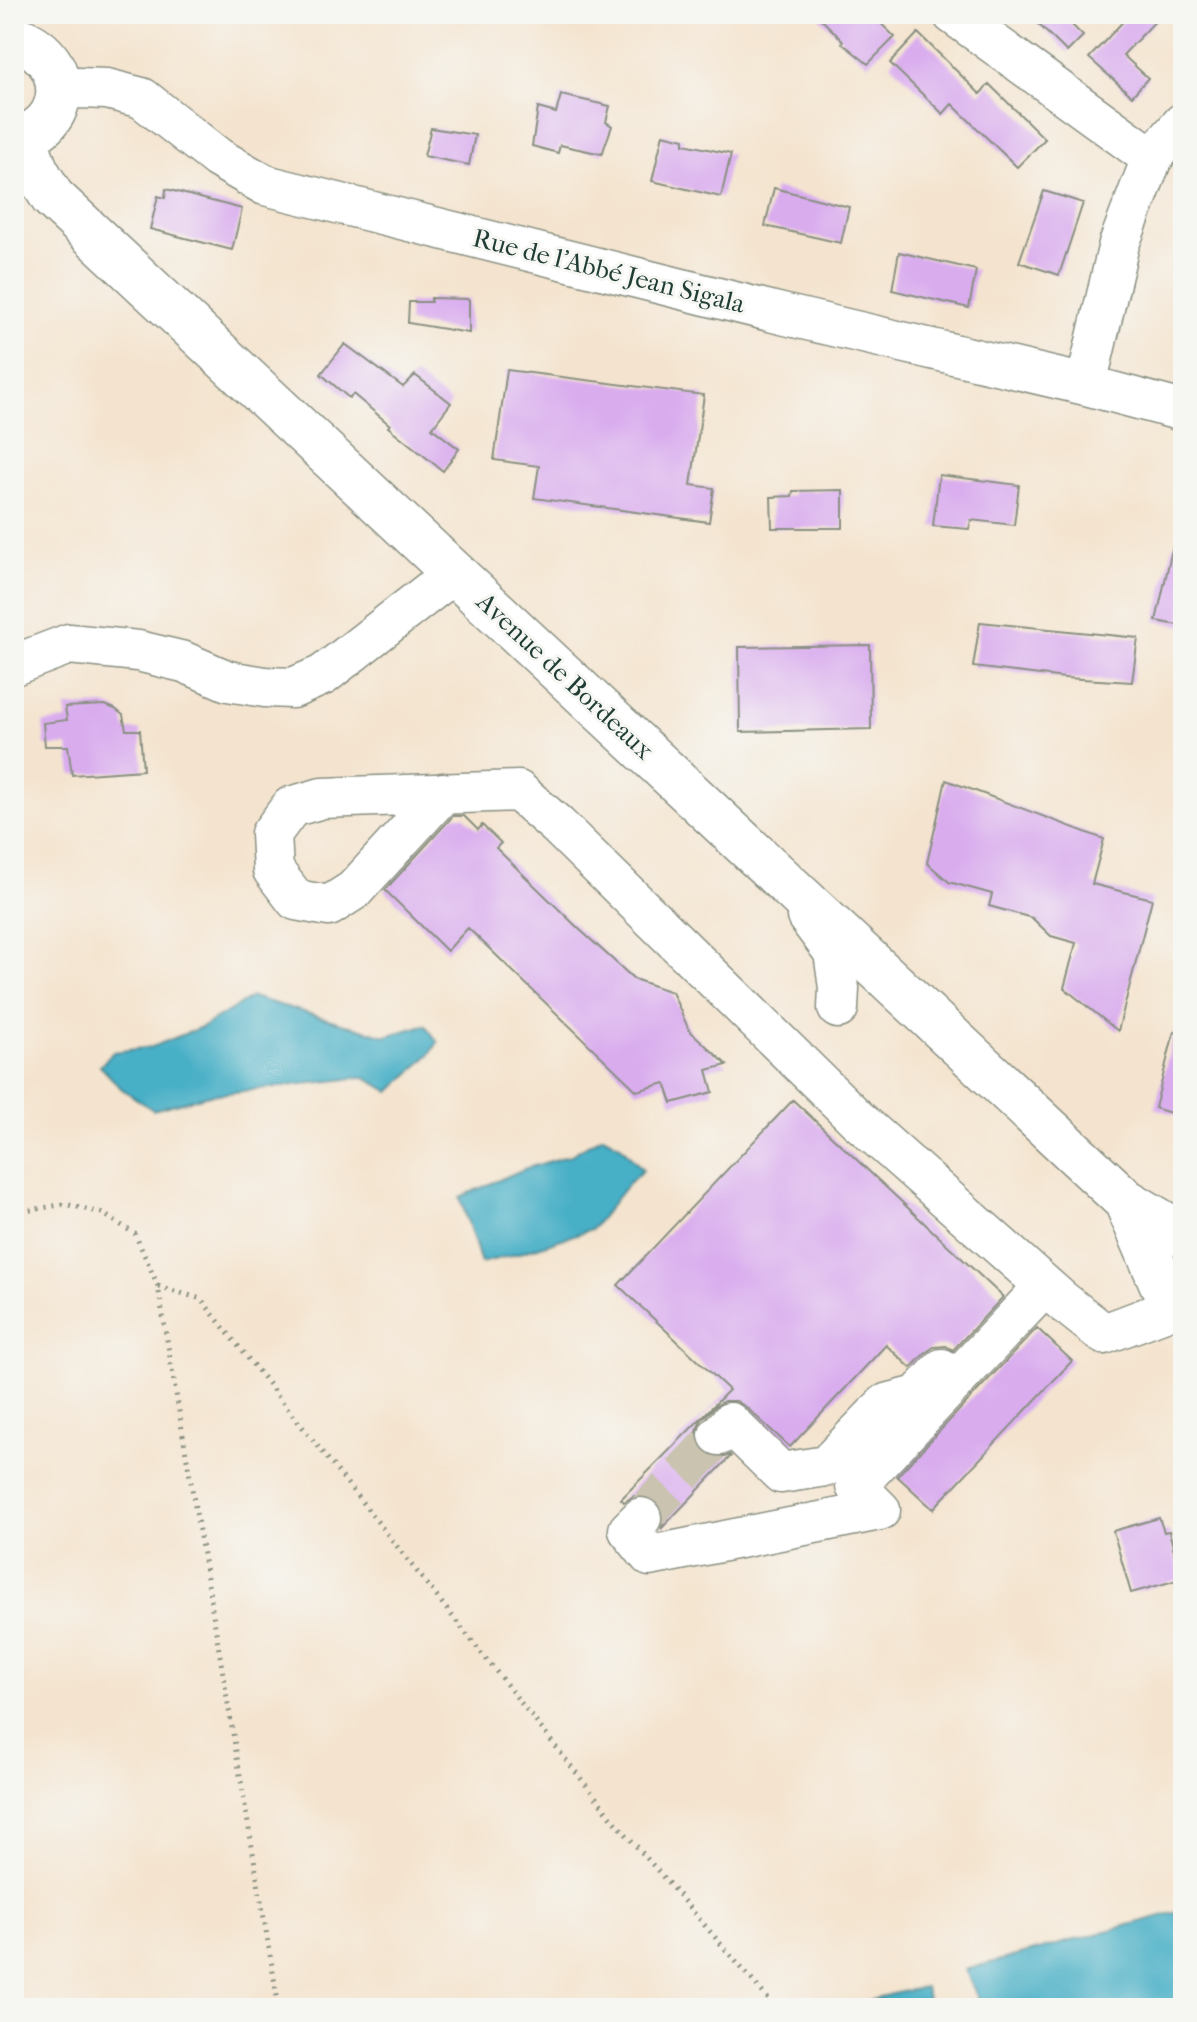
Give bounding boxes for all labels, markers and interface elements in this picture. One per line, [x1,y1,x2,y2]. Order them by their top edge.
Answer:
street label: Rue de l'Abbé Jean Sigala [470,222,749,320]
street label: Avenue de Bordeaux [470,586,660,766]

